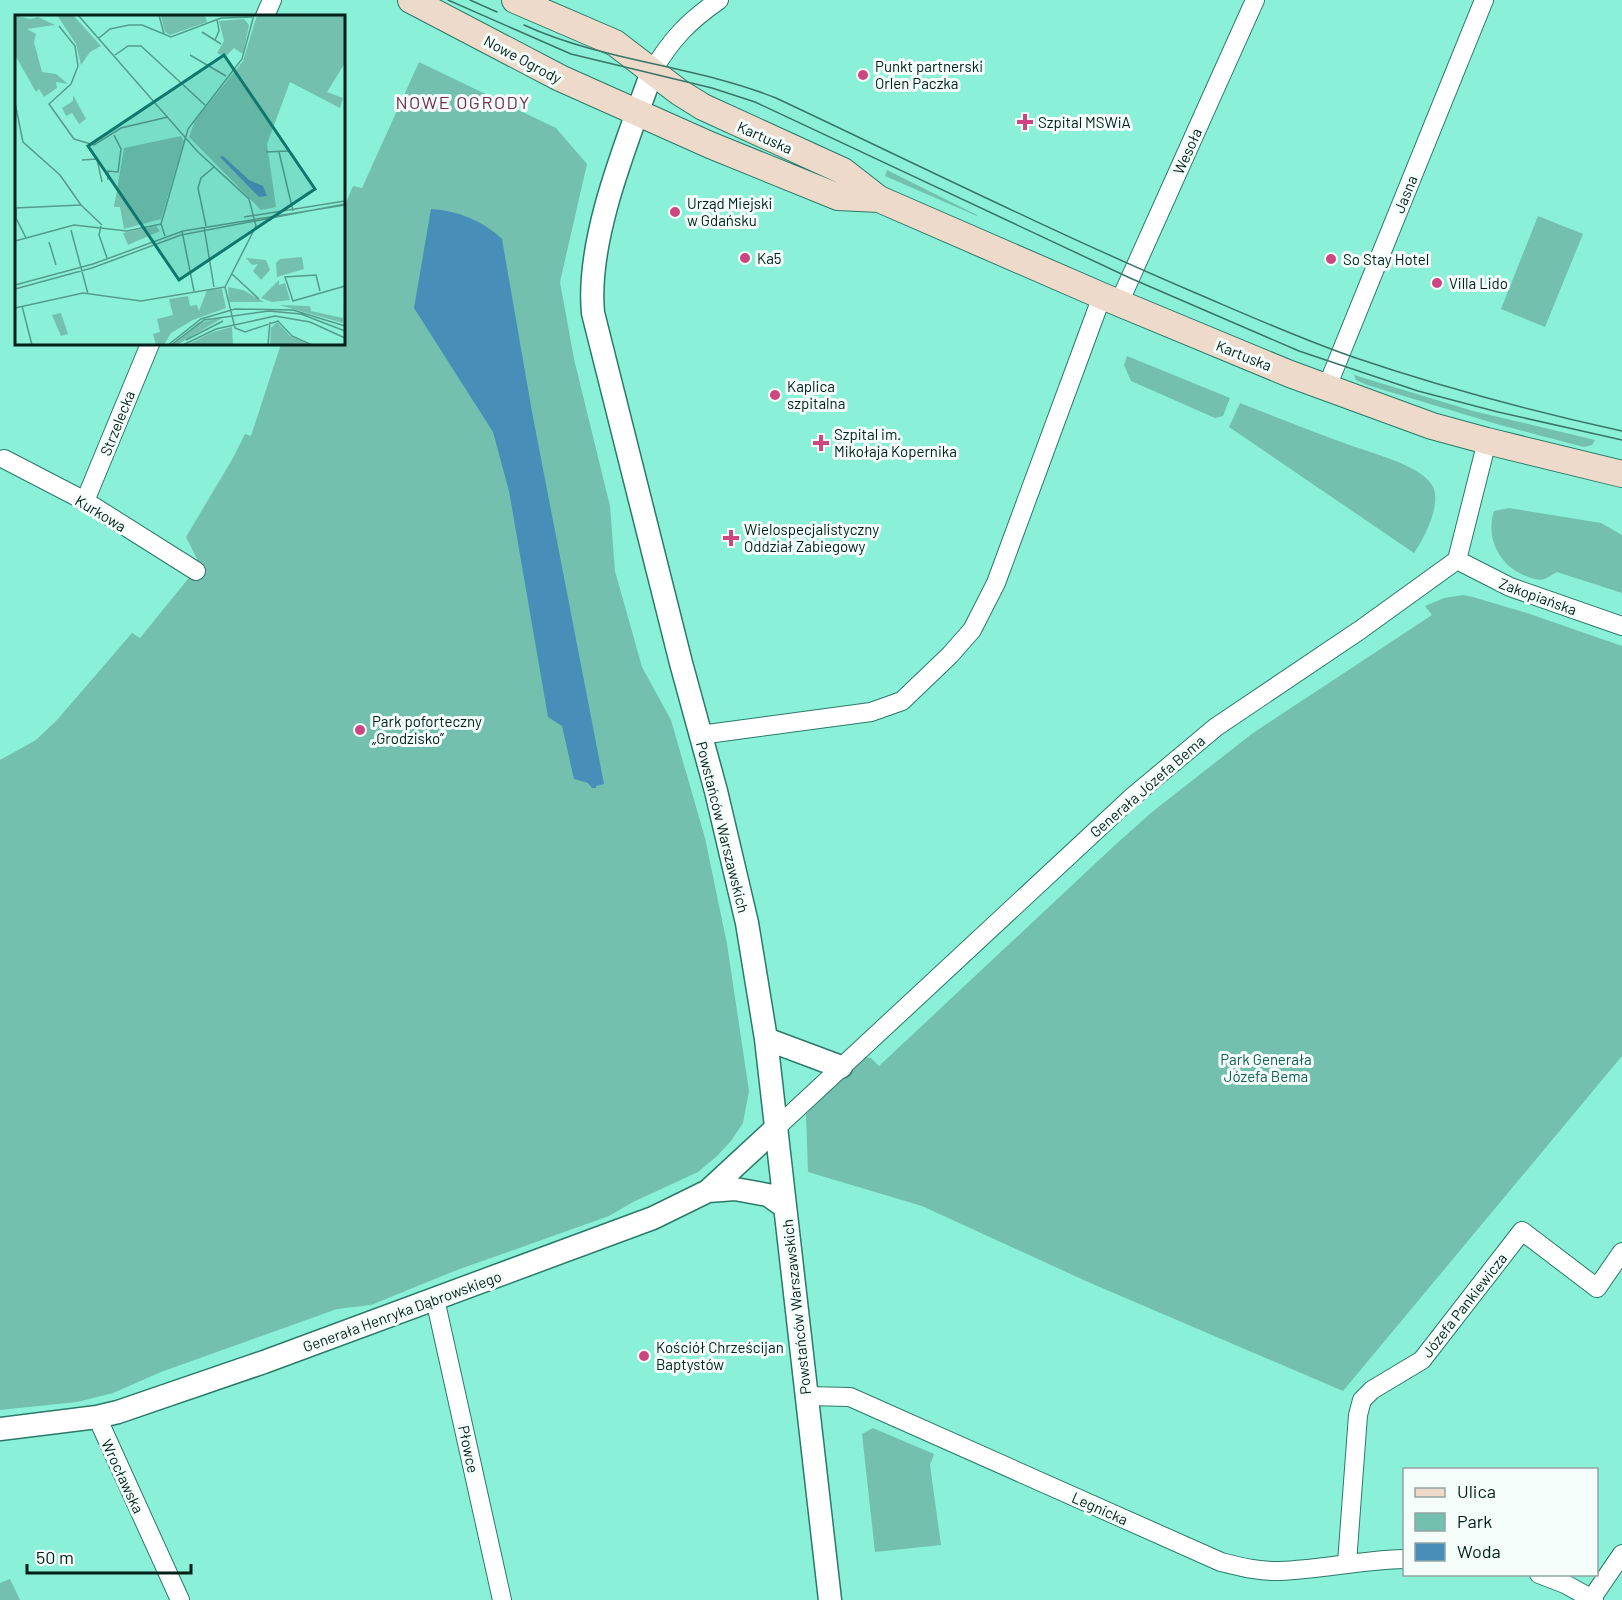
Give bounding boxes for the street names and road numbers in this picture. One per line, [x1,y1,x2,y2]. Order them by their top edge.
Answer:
street label: Nowe Ogrody [481,31,565,87]
street label: Kartuska [735,117,795,157]
street label: Wesoła [1169,125,1205,177]
street label: Jasna [1389,172,1421,216]
street label: Kartuska [1214,336,1274,374]
street label: Strzelecka [96,388,138,458]
street label: Kurkowa [72,491,130,535]
street label: Zakopiańska [1497,574,1579,618]
street label: Generała Józefa Bema [1086,731,1208,841]
street label: Powstańców Warszawskich [693,739,753,915]
street label: Powstańców Warszawskich [778,1218,814,1396]
street label: Józefa Pankiewicza [1418,1249,1510,1361]
street label: Generała Henryka Dąbrowskiego [300,1267,504,1355]
street label: Płowce [455,1424,483,1474]
street label: Wrocławska [98,1436,148,1516]
street label: Legnicka [1069,1488,1131,1528]

